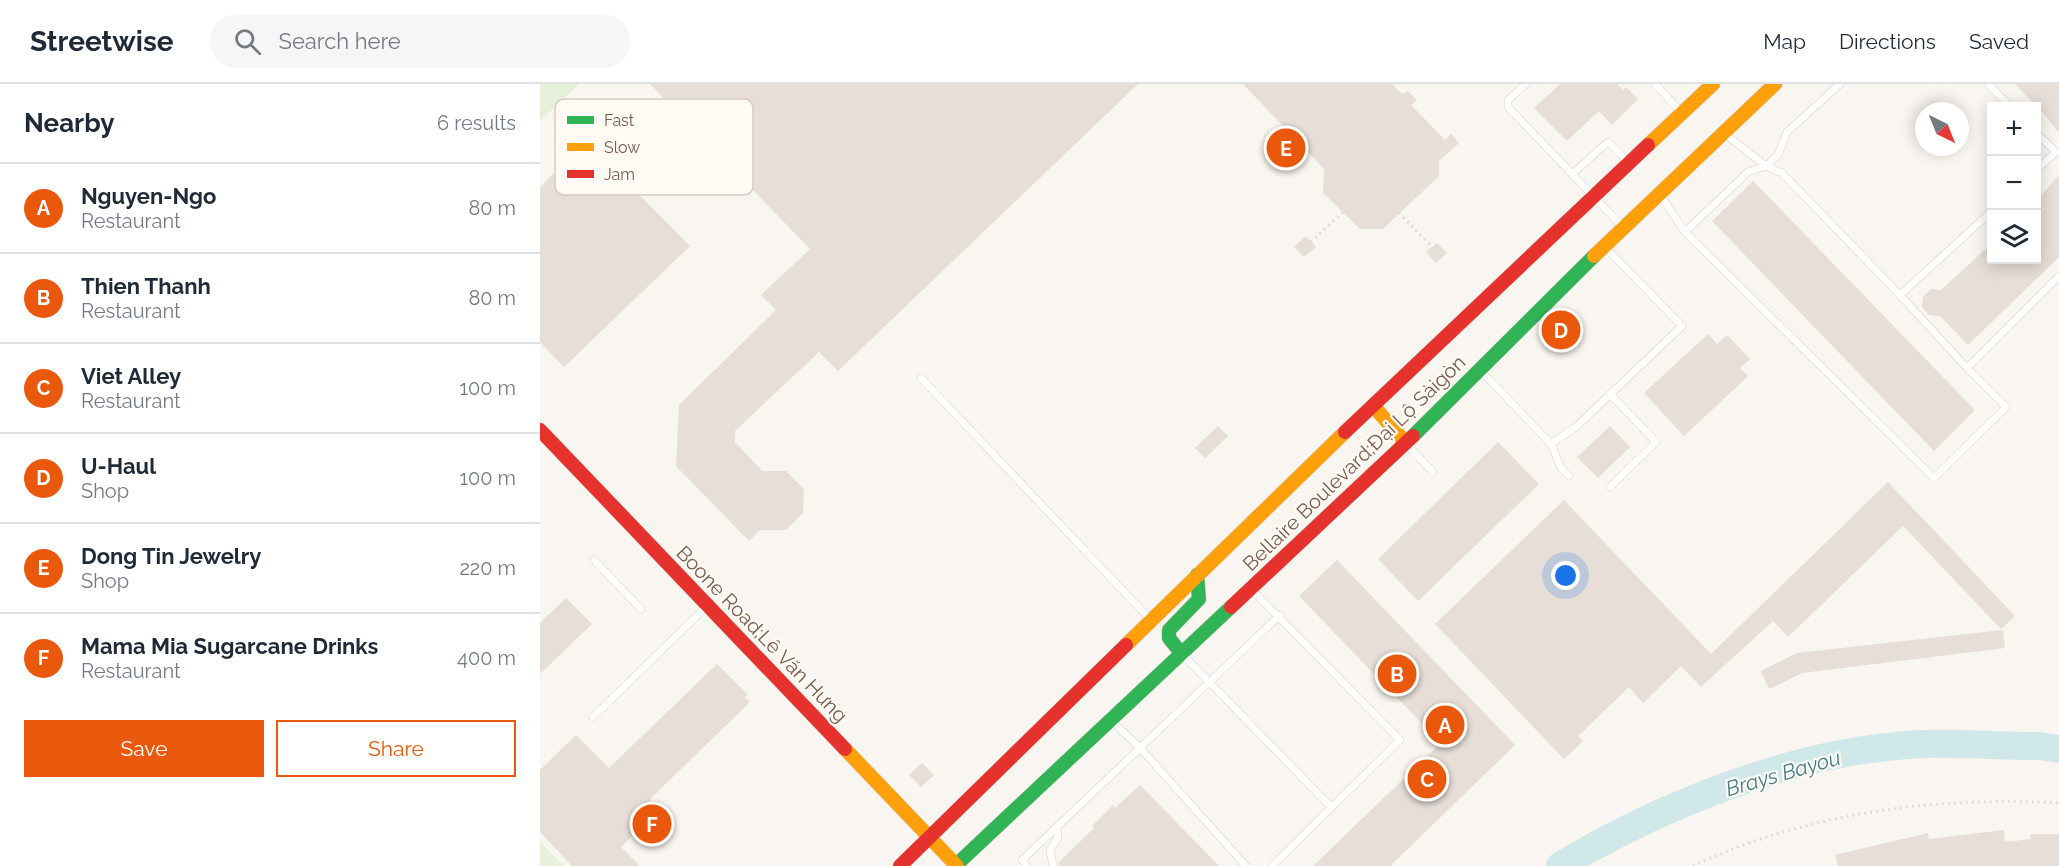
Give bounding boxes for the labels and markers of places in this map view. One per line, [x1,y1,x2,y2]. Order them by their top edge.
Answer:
pin: E [1266,126,1306,170]
pin: D [1542,308,1580,352]
pin: B [1378,652,1416,696]
pin: A [1426,702,1464,748]
pin: C [1408,756,1446,802]
pin: F [632,802,672,846]

